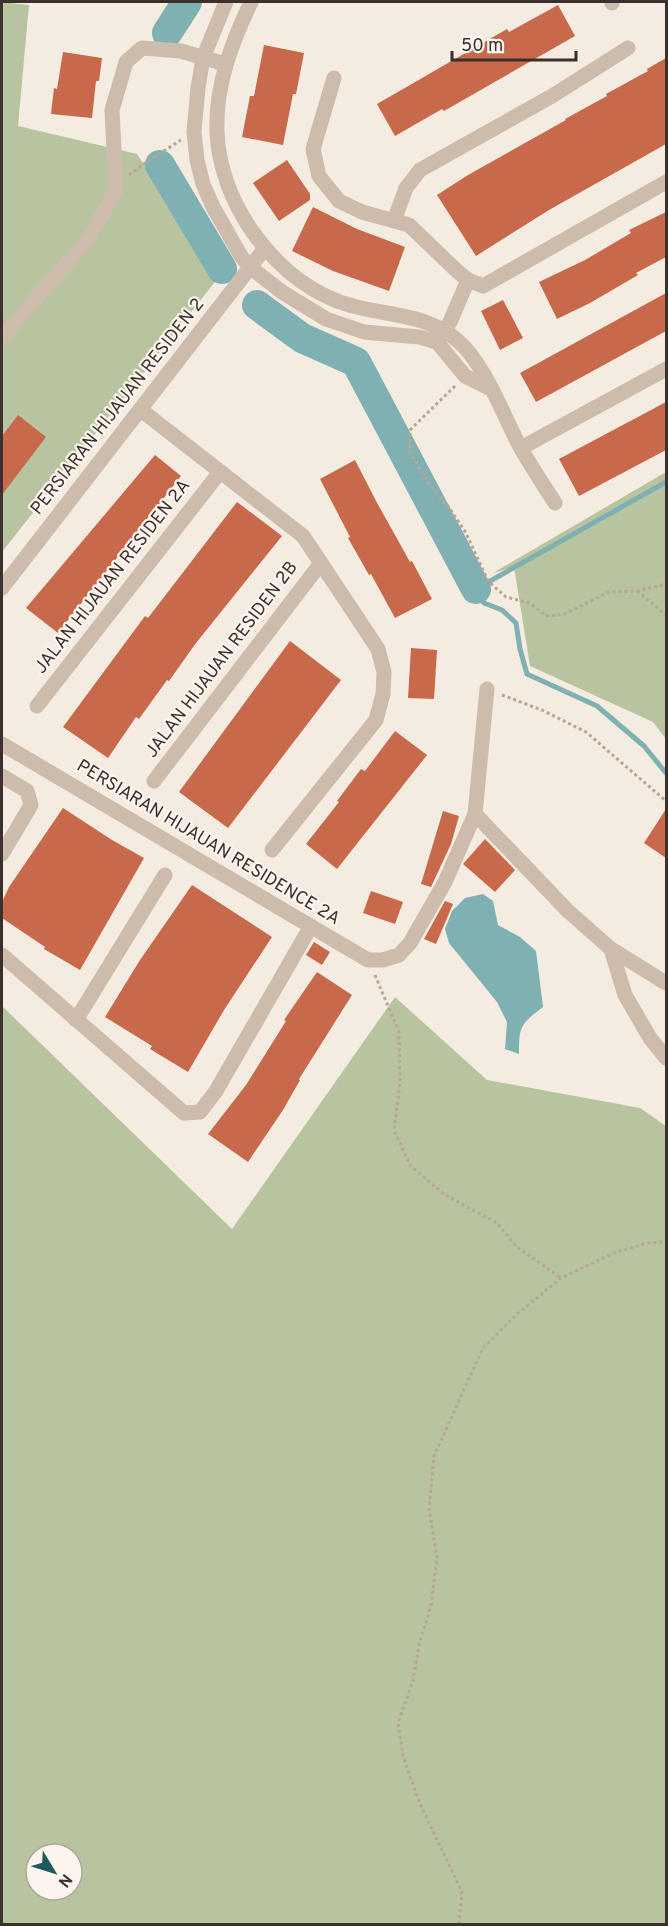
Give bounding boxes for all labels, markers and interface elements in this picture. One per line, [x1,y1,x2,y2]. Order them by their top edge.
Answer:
scale bar [452,24,576,62]
text: 50 m [461,35,503,58]
street label: PERSIARAN HIJAUAN RESIDEN 2 [26,294,210,520]
street label: JALAN HIJAUAN RESIDEN 2A [30,475,196,679]
street label: JALAN HIJAUAN RESIDEN 2B [141,557,303,763]
street label: PERSIARAN HIJAUAN RESIDENCE 2A [72,755,344,931]
north arrow [24,1842,84,1902]
text: N [53,1869,76,1891]

